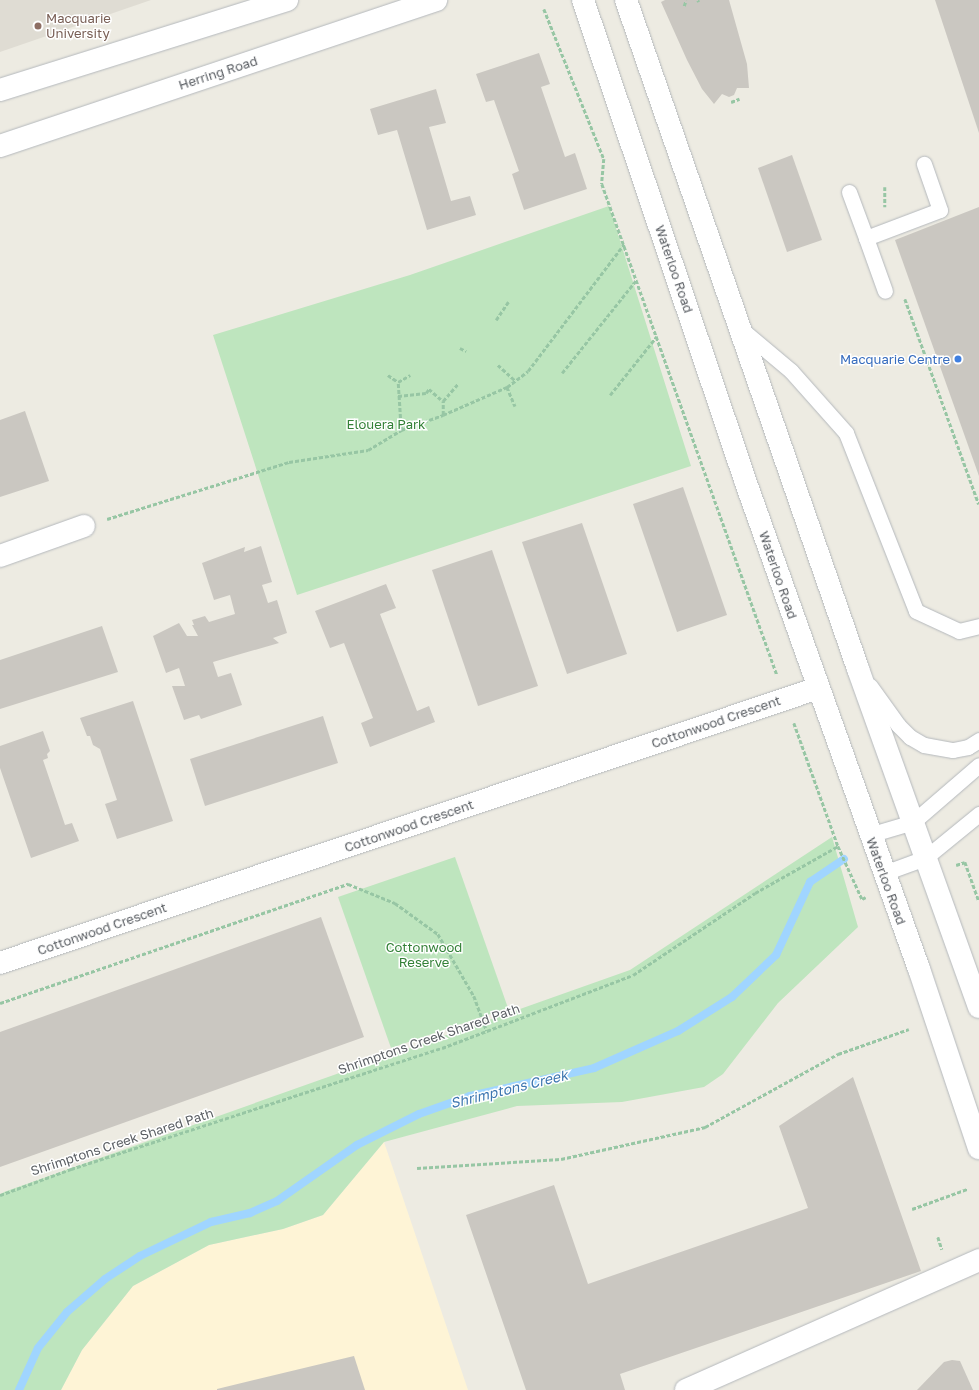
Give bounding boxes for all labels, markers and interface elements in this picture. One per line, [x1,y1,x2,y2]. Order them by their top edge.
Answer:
place label: Macquarie University [46,11,111,42]
marker: Macquarie University [33,21,43,31]
street label: Herring Road [177,53,259,93]
street label: Waterloo Road [652,223,696,315]
place label: Macquarie Centre [840,351,950,367]
marker: Macquarie Centre [953,354,963,364]
park label: Elouera Park [347,416,425,432]
street label: Waterloo Road [756,529,800,621]
street label: Cottonwood Crescent [649,693,783,751]
street label: Cottonwood Crescent [342,797,476,855]
street label: Waterloo Road [863,835,909,927]
street label: Cottonwood Crescent [35,900,169,958]
park label: Cottonwood Reserve [386,940,462,971]
street label: Shrimptons Creek Shared Path [336,1001,522,1077]
water label: Shrimptons Creek [449,1066,569,1112]
street label: Shrimptons Creek Shared Path [29,1105,215,1179]

